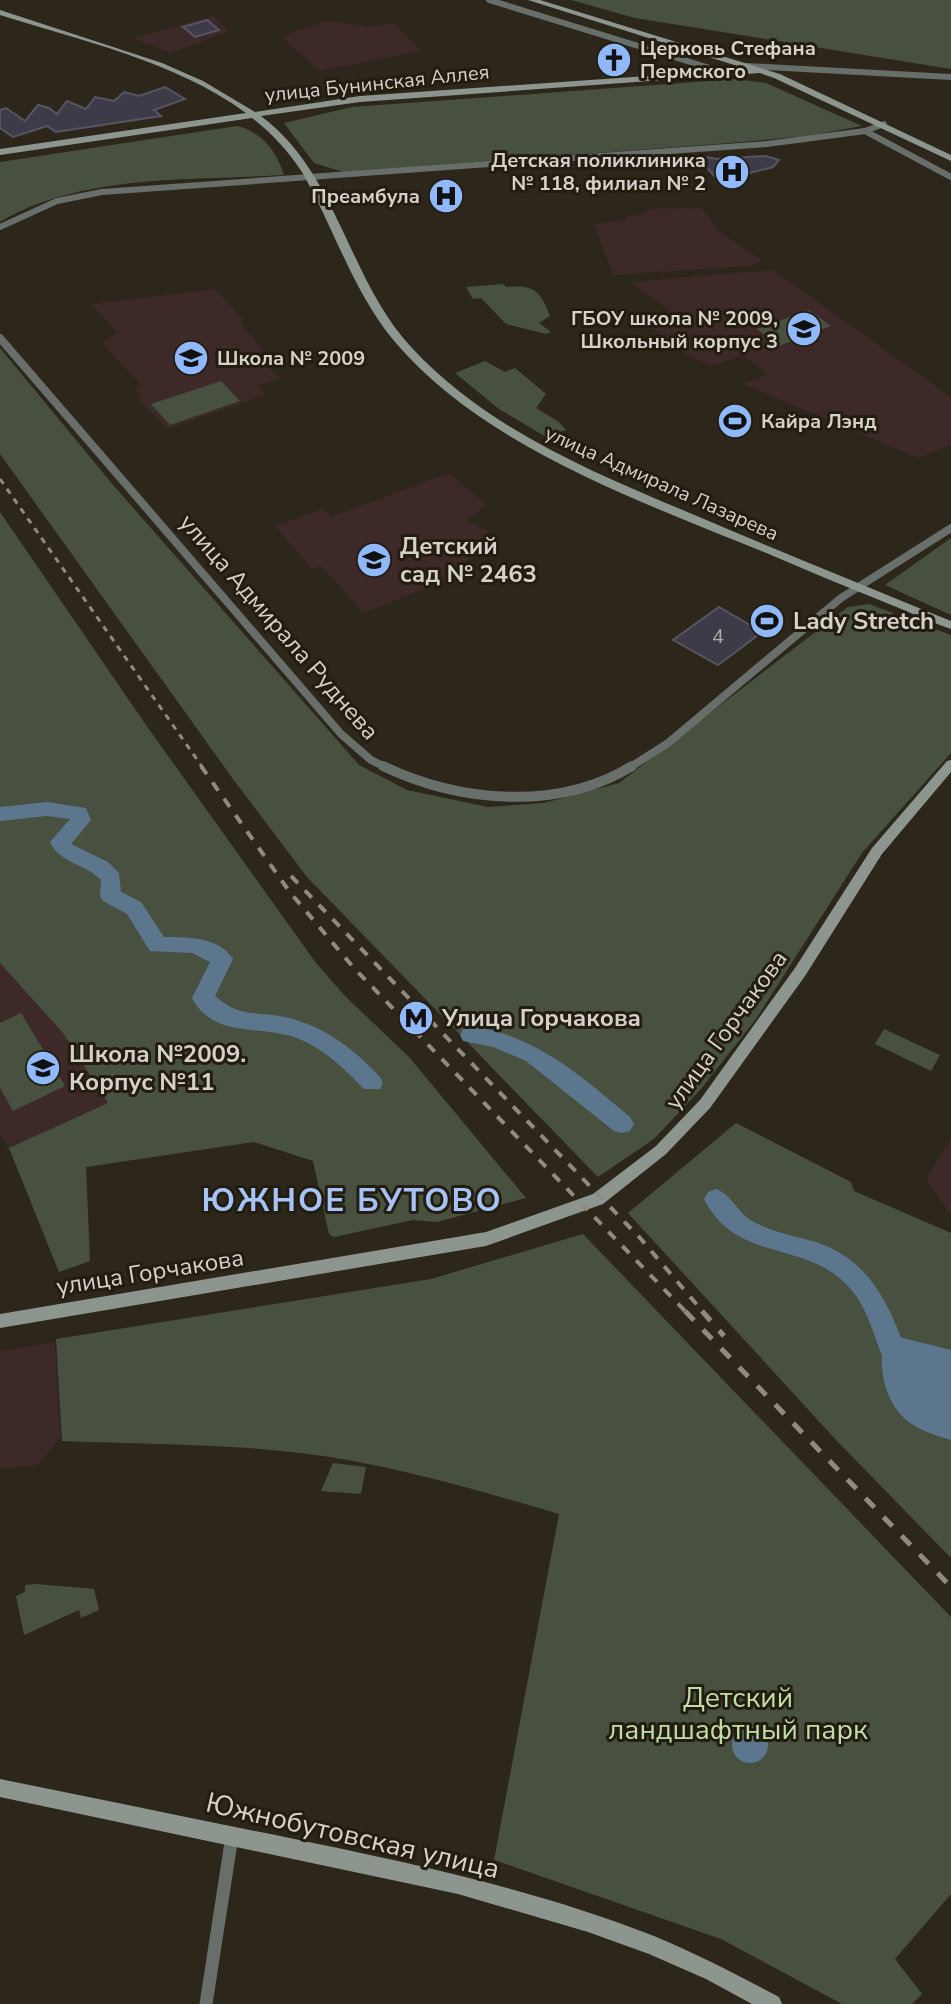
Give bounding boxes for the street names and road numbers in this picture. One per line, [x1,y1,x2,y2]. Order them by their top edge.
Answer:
street label: улица Бунинская Аллея [263,58,491,109]
street label: улица Адмирала Лазарева [541,420,783,547]
street label: улица Адмирала Руднева [172,507,386,747]
street label: улица Горчакова [657,944,795,1116]
street label: улица Горчакова [54,1241,246,1303]
street label: Южнобутовская улица [202,1784,503,1888]

